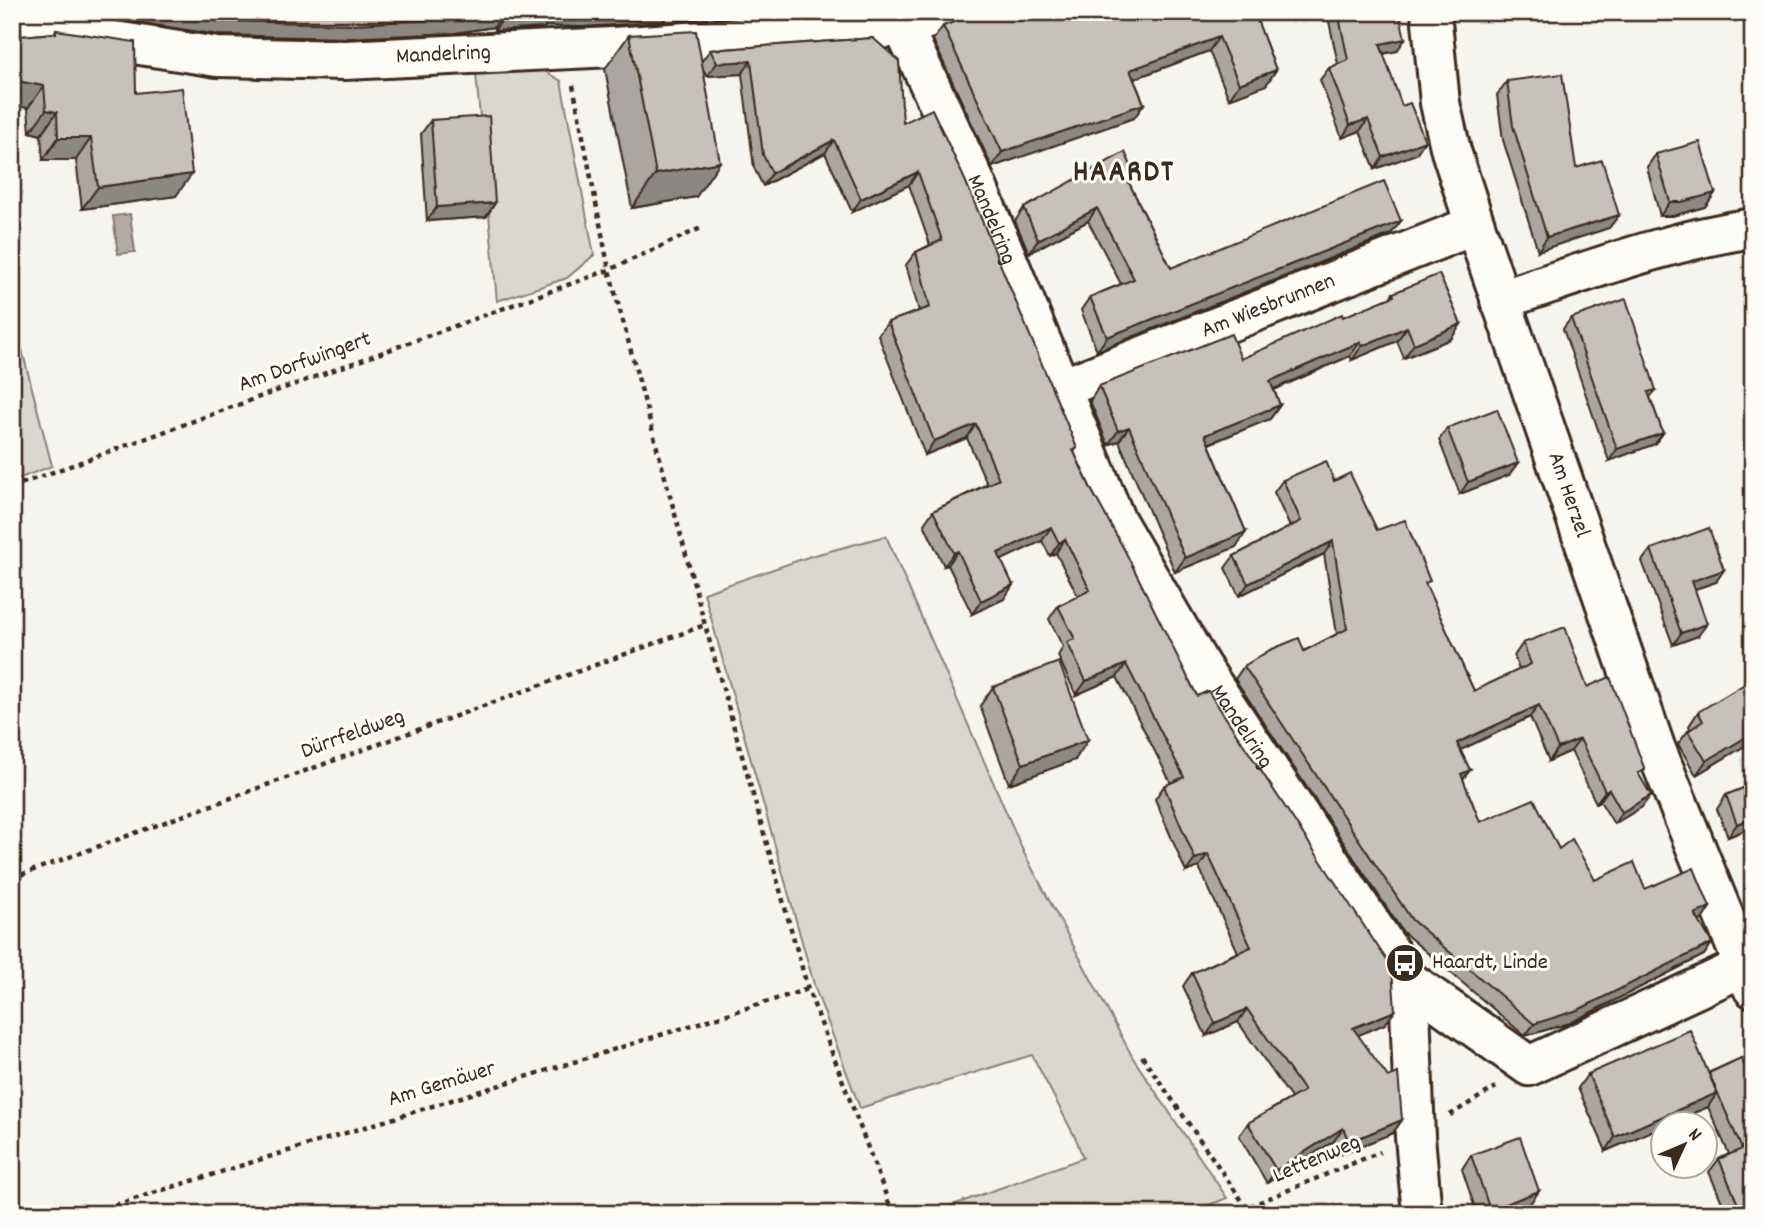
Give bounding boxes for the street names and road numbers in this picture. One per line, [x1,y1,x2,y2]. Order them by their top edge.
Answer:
street label: Mandelring [395,36,492,74]
street label: Mandelring [957,169,1024,270]
street label: Am Wiesbrunnen [1197,265,1340,348]
street label: Am Dorfwingert [234,324,376,402]
street label: Am Herzel [1538,448,1598,543]
street label: Mandelring [1201,678,1281,776]
street label: Dürrfeldweg [296,701,410,769]
street label: Am Gemäuer [384,1053,500,1117]
street label: Lettenweg [1268,1127,1366,1193]

